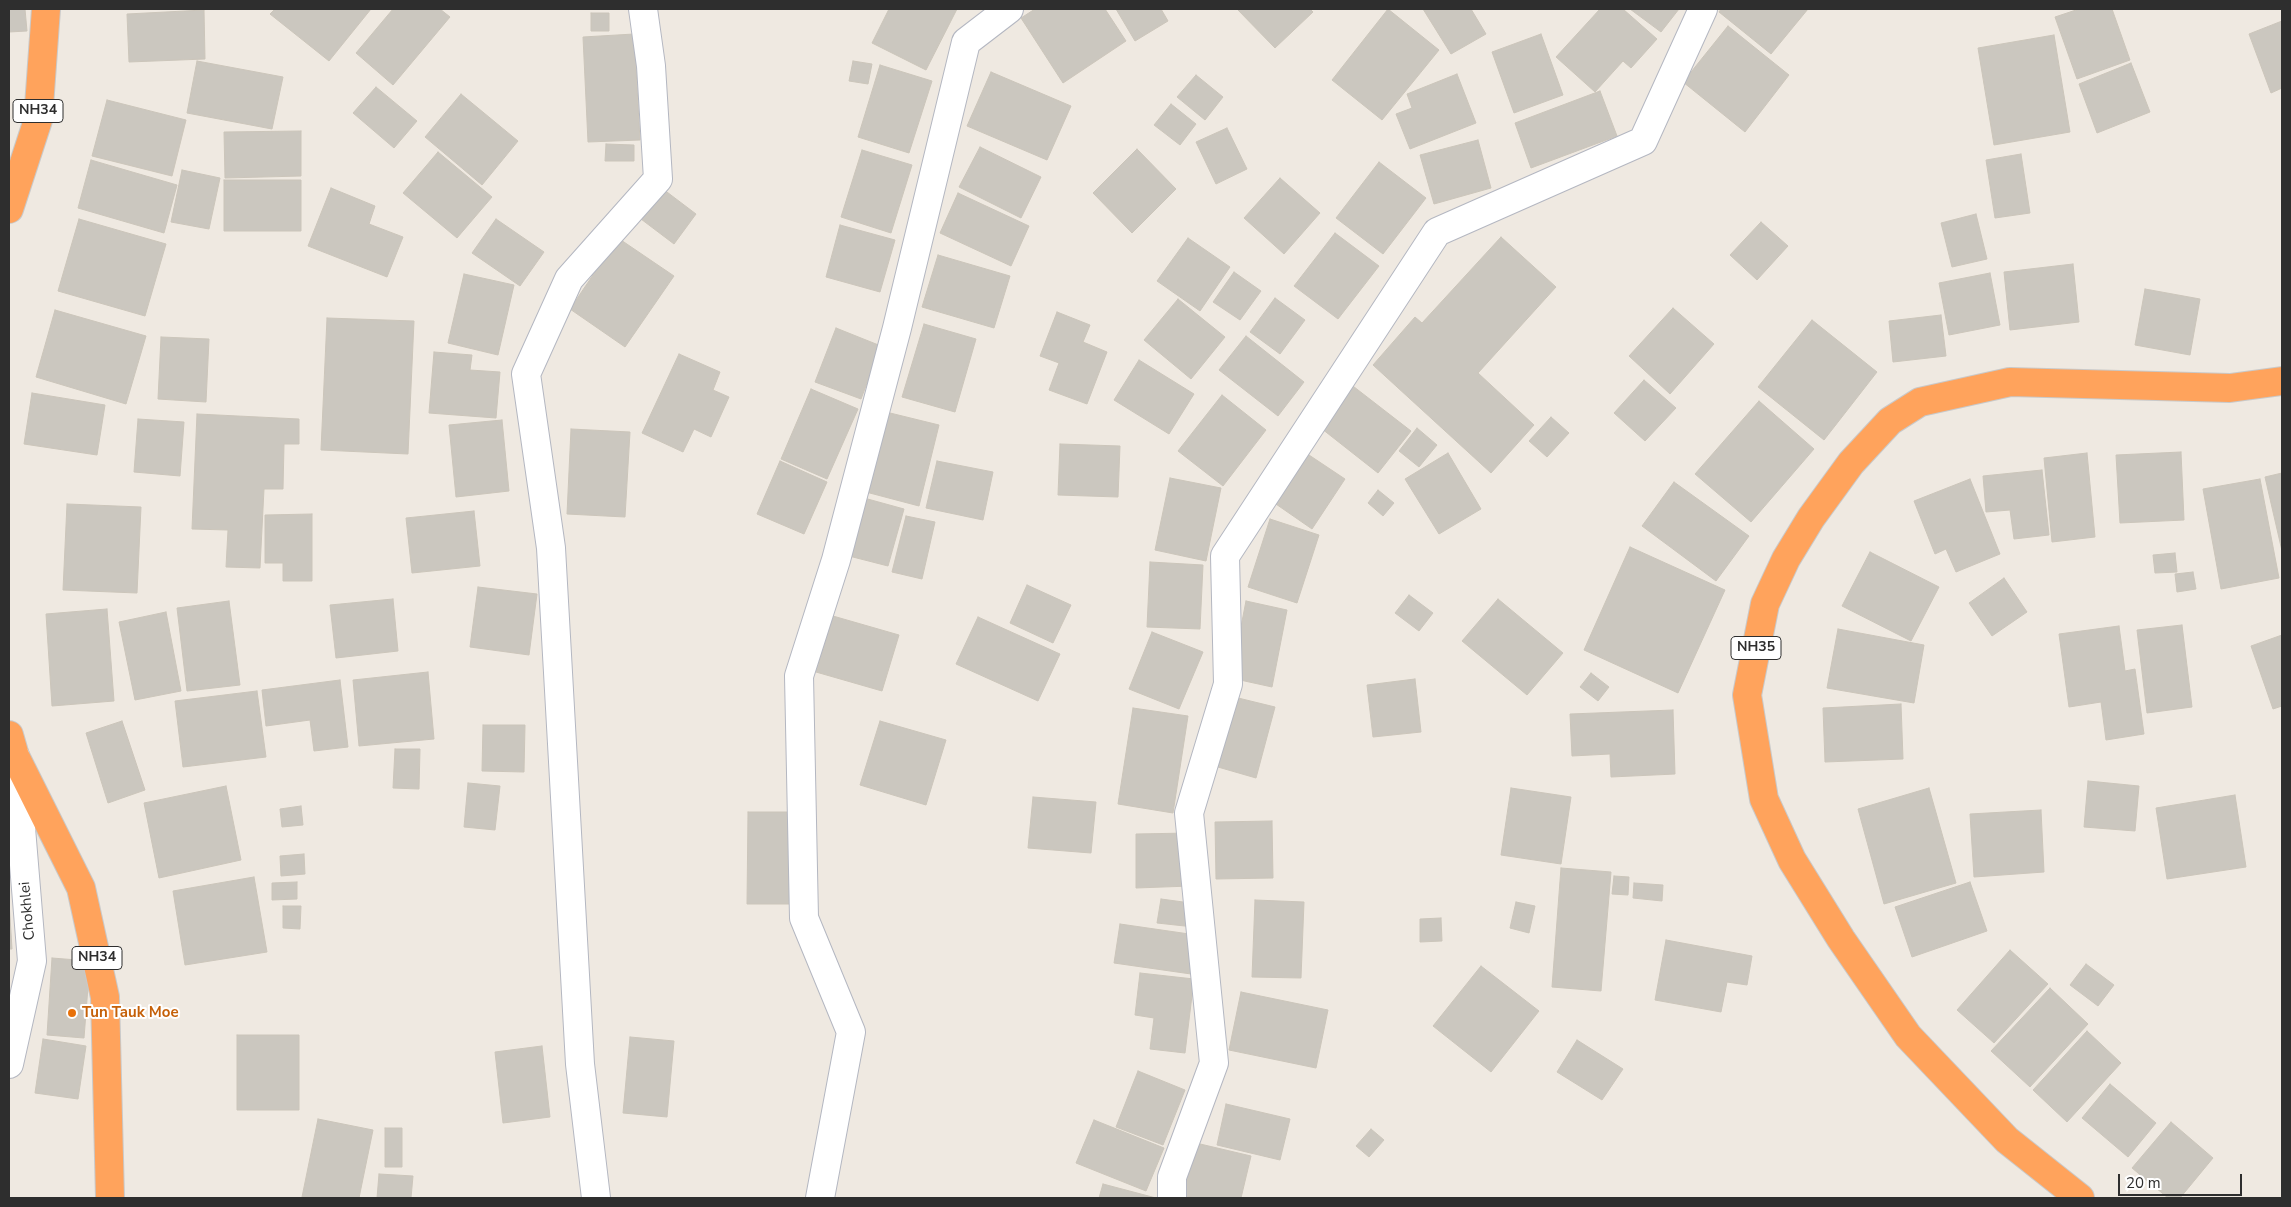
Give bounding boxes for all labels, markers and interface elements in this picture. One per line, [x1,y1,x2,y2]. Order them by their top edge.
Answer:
road number: NH34 [13,100,63,122]
road number: NH35 [1731,636,1781,660]
street label: Chokhlei [16,881,40,941]
road number: NH34 [72,946,122,970]
place label: Tun Tauk Moe [82,1004,179,1022]
marker: Tun Tauk Moe [66,1007,78,1019]
scale bar [2121,1164,2245,1196]
text: 20 m [2126,1173,2161,1193]

